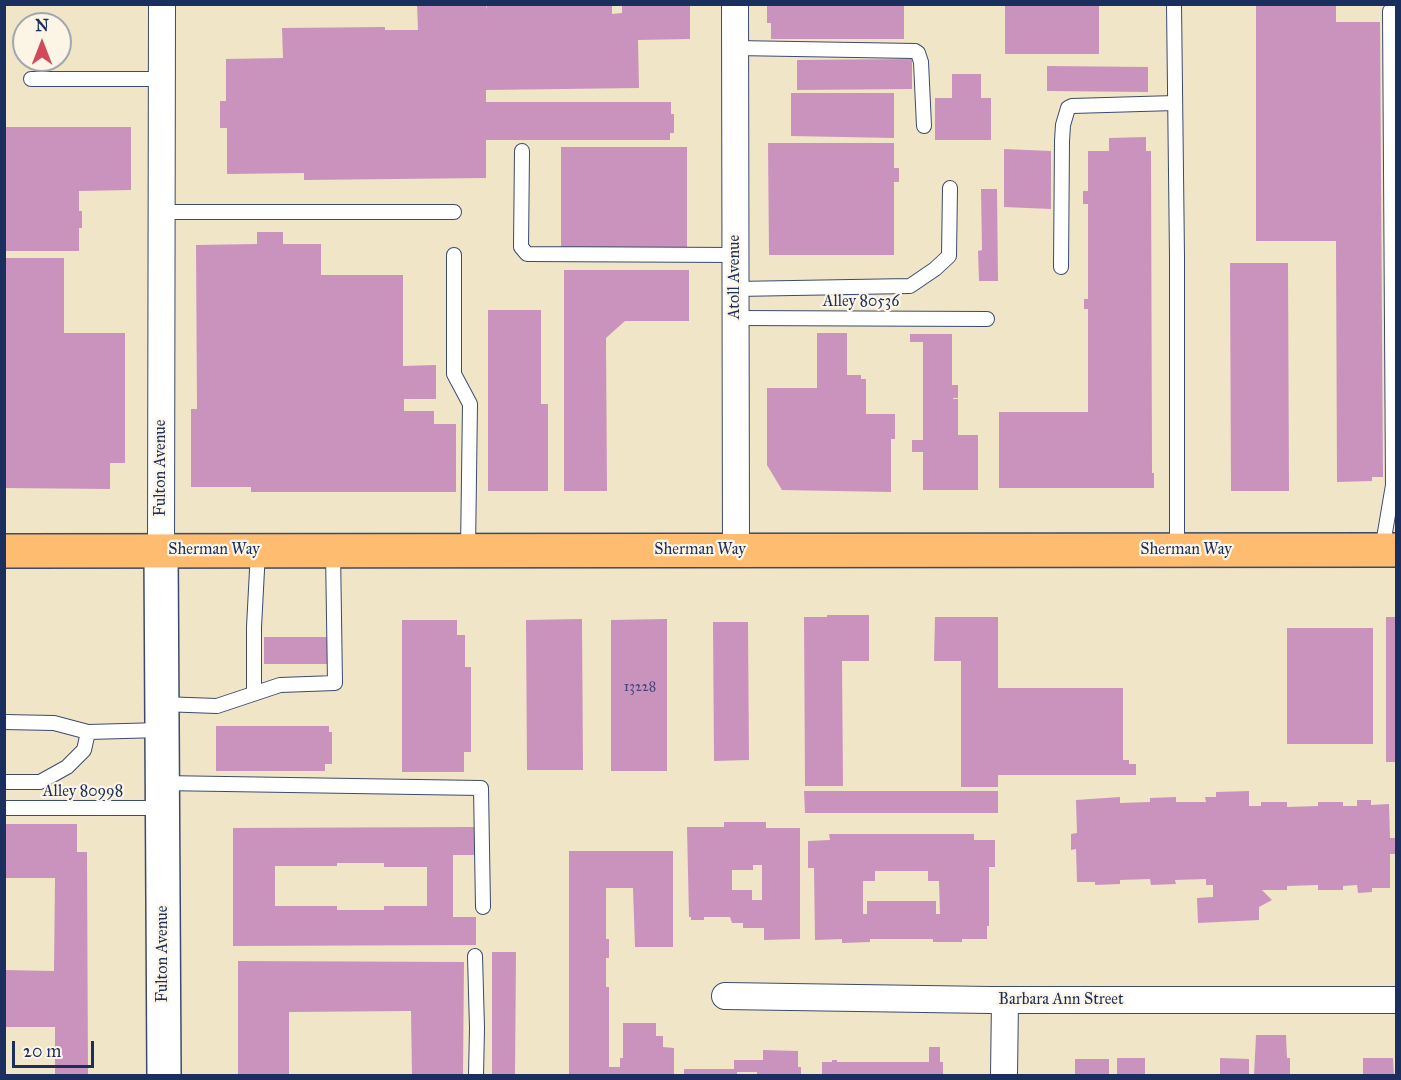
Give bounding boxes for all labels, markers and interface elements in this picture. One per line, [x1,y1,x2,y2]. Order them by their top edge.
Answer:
north arrow [12,12,72,72]
text: N [35,16,49,35]
street label: Atoll Avenue [725,235,745,319]
street label: Alley 80536 [823,292,899,312]
street label: Fulton Avenue [151,419,171,517]
street label: Sherman Way [168,540,260,560]
street label: Sherman Way [654,540,746,560]
street label: Sherman Way [1140,540,1232,560]
house number: 13228 [624,680,656,696]
street label: Alley 80998 [43,782,123,802]
street label: Fulton Avenue [153,905,173,1003]
street label: Barbara Ann Street [998,990,1124,1010]
scale bar [15,1029,98,1067]
text: 20 m [23,1040,61,1062]

